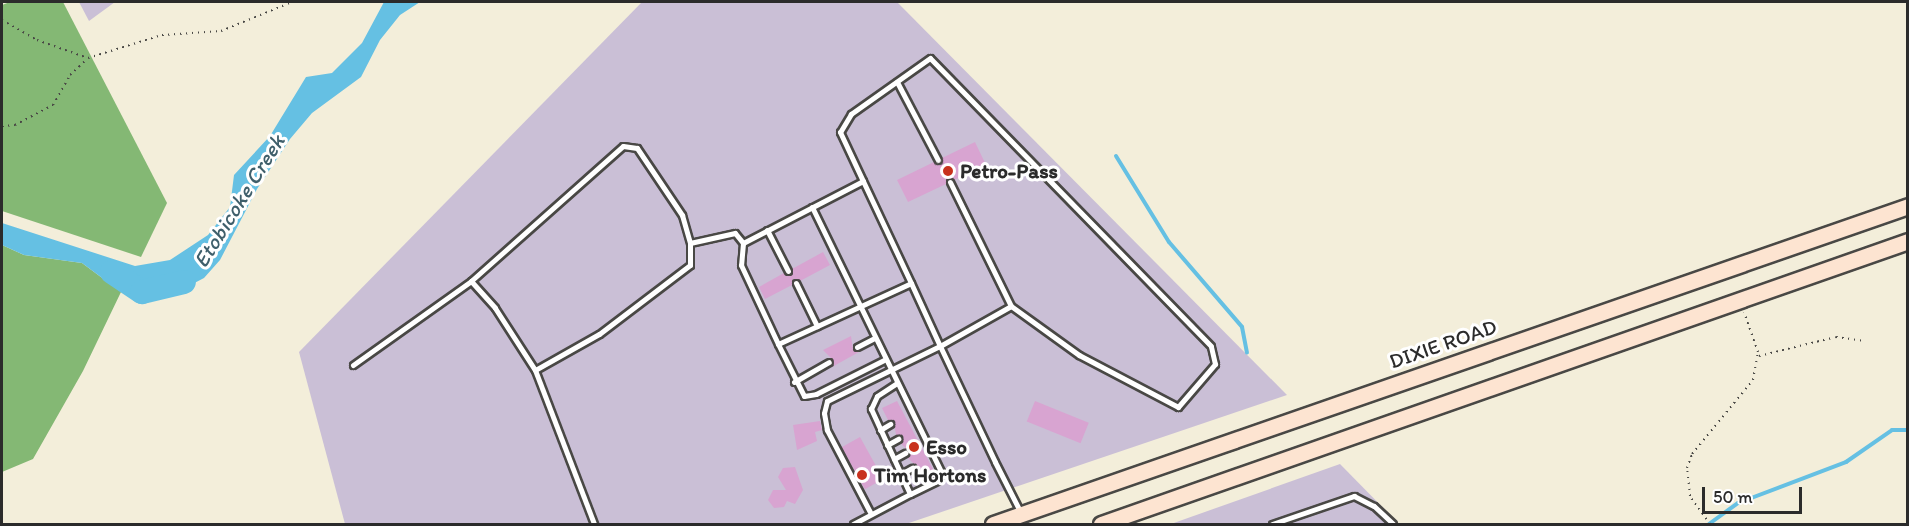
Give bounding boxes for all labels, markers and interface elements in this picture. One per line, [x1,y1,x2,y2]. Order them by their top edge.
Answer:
water label: Etobicoke Creek [188,130,290,272]
place label: Petro-Pass [960,158,1058,184]
marker: Petro-Pass [941,164,955,178]
street label: DIXIE ROAD [1386,314,1500,374]
place label: Esso [926,434,967,460]
marker: Esso [907,440,921,454]
place label: Tim Hortons [874,462,987,488]
marker: Tim Hortons [855,468,869,482]
scale bar [1705,475,1806,513]
text: 50 m [1713,486,1753,508]

